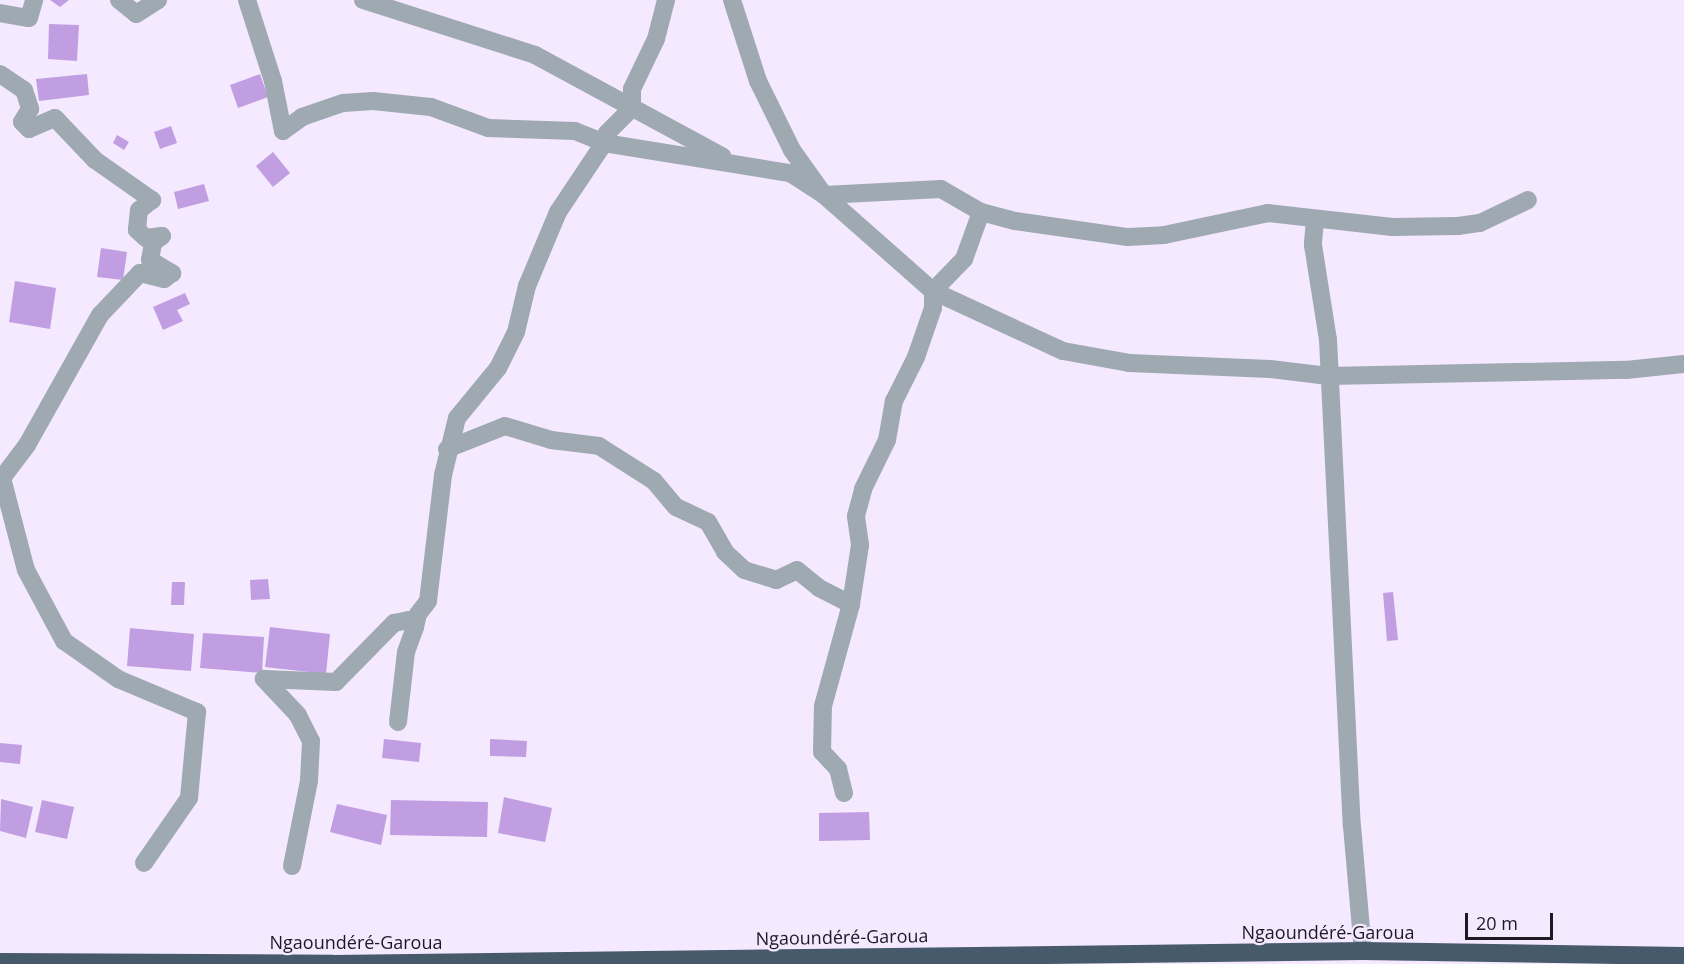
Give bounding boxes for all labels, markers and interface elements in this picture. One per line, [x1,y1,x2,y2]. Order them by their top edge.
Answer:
scale bar [1468,901,1556,939]
text: 20 m [1476,911,1518,935]
street label: Ngaoundéré-Garoua [1242,921,1414,943]
street label: Ngaoundéré-Garoua [755,925,929,949]
street label: Ngaoundéré-Garoua [270,931,442,953]

